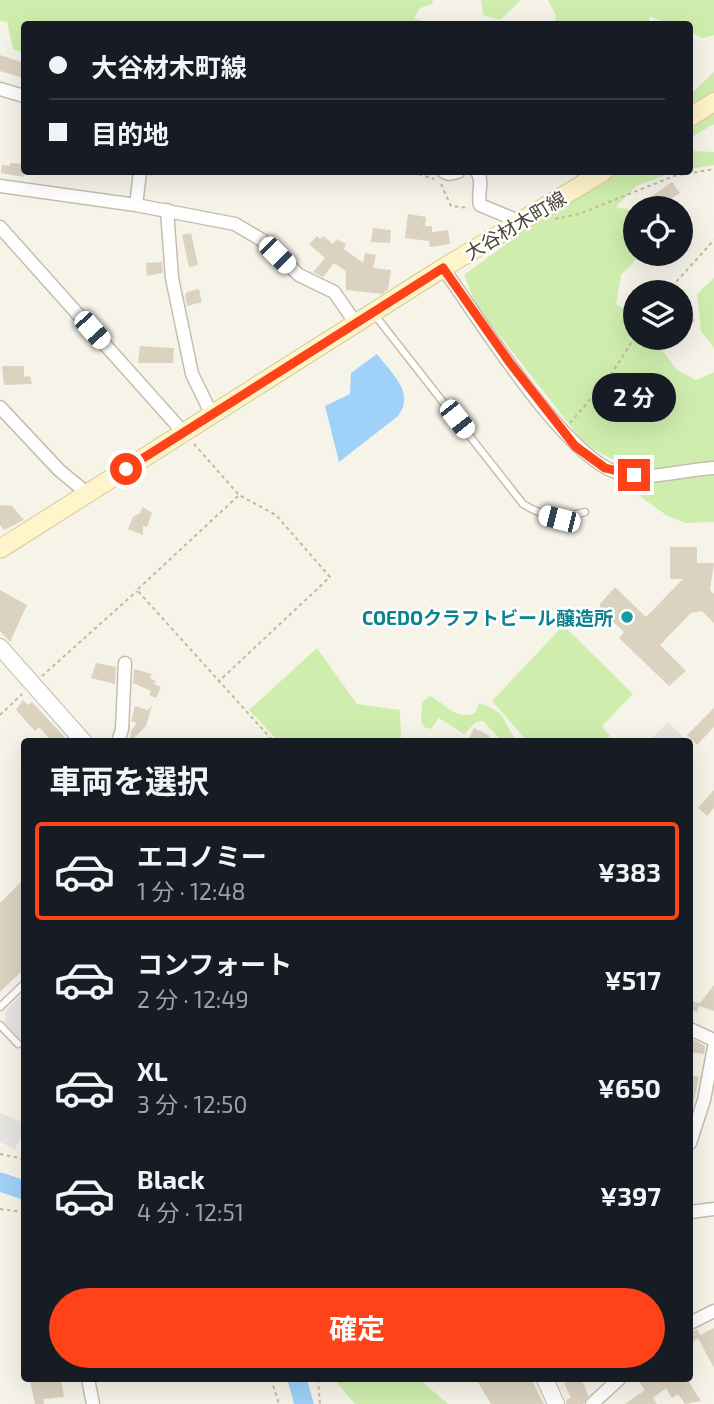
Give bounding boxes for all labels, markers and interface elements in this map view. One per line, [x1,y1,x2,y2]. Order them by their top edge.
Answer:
text: 大谷材木町線 [91,51,247,82]
text: 目的地 [91,118,169,149]
street label: 大谷材木町線 [460,186,570,264]
map controls [623,196,693,350]
button: locate [623,196,693,266]
car [255,233,300,277]
button: layers [623,280,693,350]
car [71,307,114,353]
callout: 2 分 [592,374,676,422]
text: 2 分 [613,383,655,411]
car [436,396,479,442]
route start [110,453,142,485]
route end [618,459,650,491]
car [537,504,582,534]
place label: COEDOクラフトビール醸造所 [362,606,613,629]
marker: COEDOクラフトビール醸造所 [619,609,635,625]
text: 車両を選択 [49,761,209,799]
icon: car [53,840,116,903]
text: エコノミー [137,840,267,871]
text: ¥383 [598,856,661,887]
text: 1 分 · 12:48 [137,877,246,905]
icon: car [53,948,116,1011]
text: コンフォート [137,948,292,979]
text: ¥517 [604,964,661,995]
text: 2 分 · 12:49 [137,985,249,1013]
text: XL [137,1055,168,1086]
icon: car [53,1056,116,1119]
text: ¥650 [598,1072,661,1103]
text: 3 分 · 12:50 [137,1090,247,1118]
text: Black [137,1163,205,1194]
icon: car [53,1164,116,1227]
text: ¥397 [600,1180,661,1211]
text: 4 分 · 12:51 [137,1198,244,1226]
button: 確定 [49,1288,665,1368]

